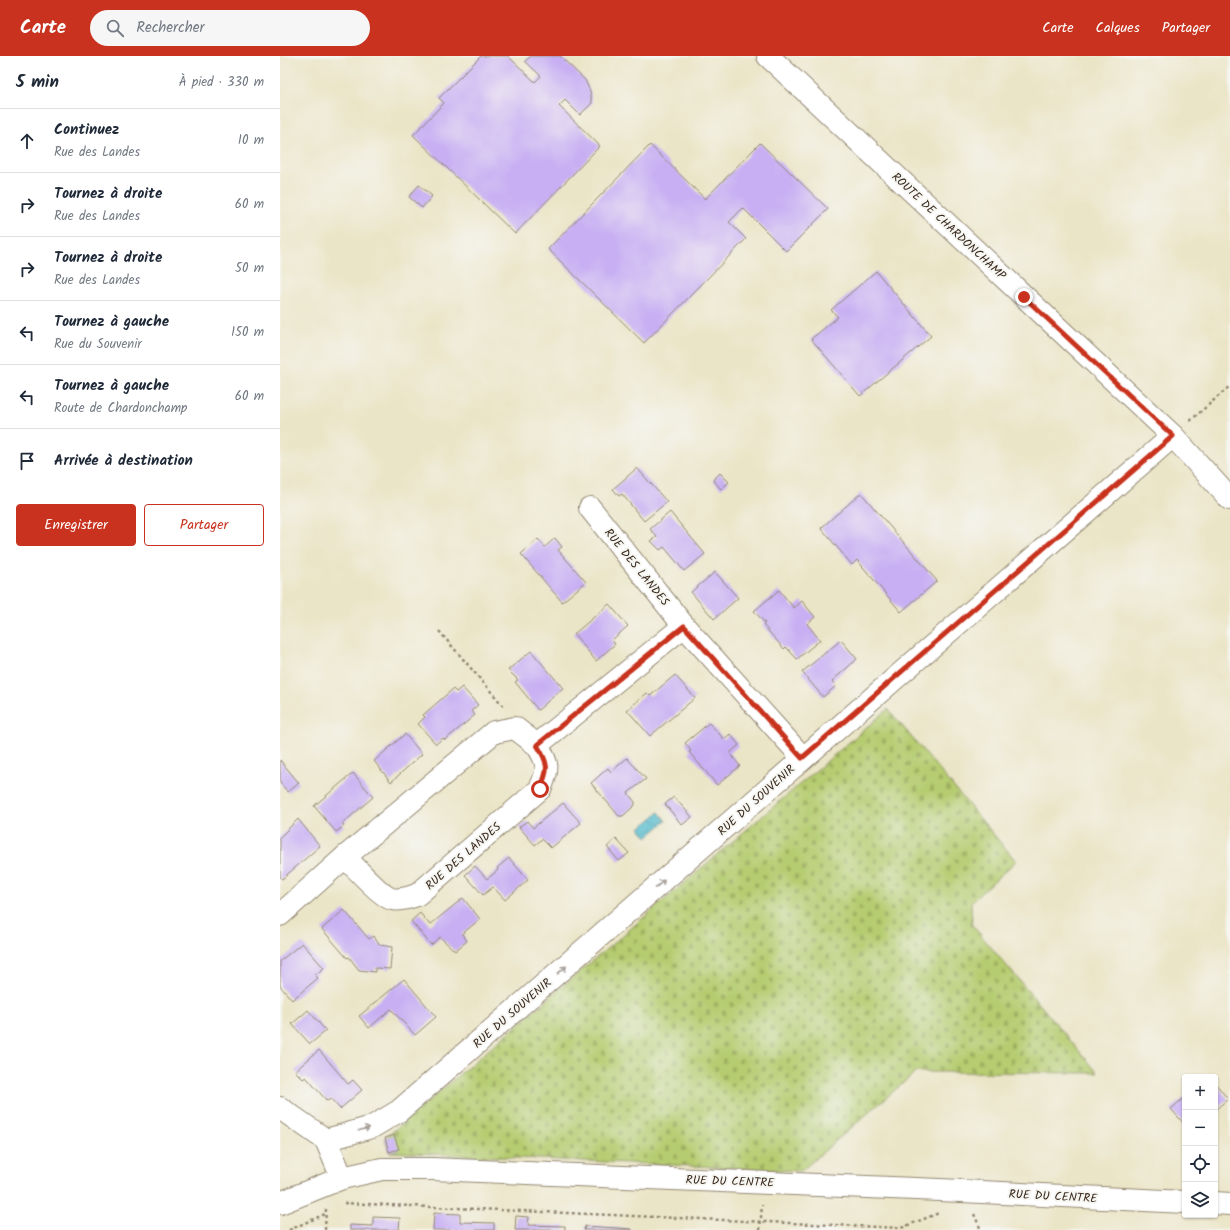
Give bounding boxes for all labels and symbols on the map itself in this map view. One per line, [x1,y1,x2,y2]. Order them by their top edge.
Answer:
street label: ROUTE DE CHARDONCHAMP [887,168,1011,285]
route end [1015,288,1033,306]
street label: RUE DES LANDES [599,524,674,611]
street label: RUE DU SOUVENIR [713,760,799,841]
route start [531,780,549,798]
street label: RUE DES LANDES [421,818,506,895]
one-way arrow [655,880,665,889]
one-way arrow [557,965,567,974]
street label: RUE DU SOUVENIR [469,974,556,1053]
one-way arrow [357,1125,370,1132]
street label: RUE DU CENTRE [685,1170,776,1193]
street label: RUE DU CENTRE [1008,1185,1099,1208]

